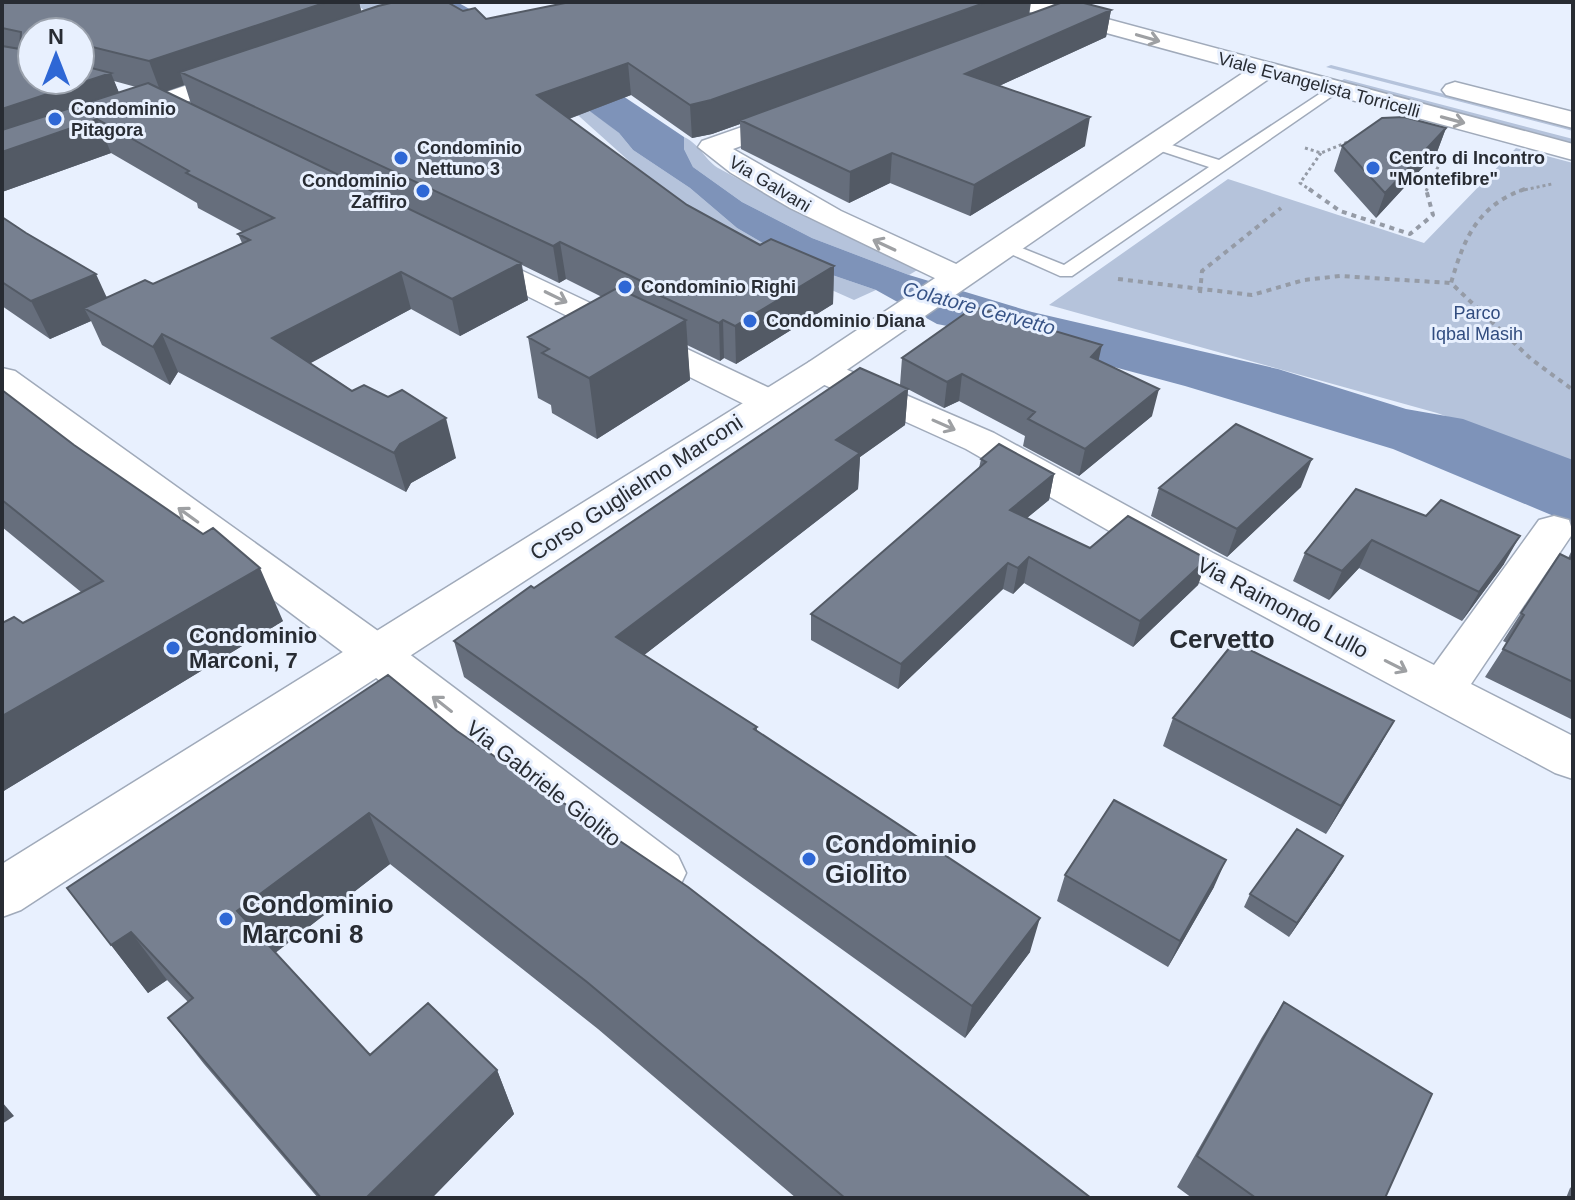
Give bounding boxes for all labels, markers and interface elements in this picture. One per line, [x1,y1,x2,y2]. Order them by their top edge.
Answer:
north arrow [16,16,96,96]
text: N [48,24,64,49]
one-way arrow [1134,31,1160,46]
street label: Viale Evangelista Torricelli [1216,48,1422,122]
place label: Condominio Pitagora [71,99,176,140]
marker: Condominio Pitagora [46,110,64,128]
one-way arrow [1439,114,1465,129]
place label: Condominio Nettuno 3 [417,138,522,179]
place label: Centro di Incontro "Montefibre" [1389,148,1545,189]
marker: Condominio Nettuno 3 [392,149,410,167]
street label: Via Galvani [726,152,814,216]
marker: Centro di Incontro "Montefibre" [1364,159,1382,177]
place label: Condominio Zaffiro [302,171,407,212]
marker: Condominio Zaffiro [414,182,432,200]
one-way arrow [873,236,897,251]
place label: Condominio Righi [641,277,796,297]
water label: Colatore Cervetto [900,277,1058,339]
marker: Condominio Righi [616,278,634,296]
one-way arrow [544,291,567,306]
park label: Parco Iqbal Masih [1431,303,1523,344]
place label: Condominio Diana [766,311,926,331]
marker: Condominio Diana [741,312,759,330]
street label: Corso Guglielmo Marconi [525,409,747,565]
one-way arrow [931,419,956,434]
one-way arrow [178,507,200,524]
street label: Via Raimondo Lullo [1193,552,1373,663]
place label: Condominio Marconi, 7 [189,623,317,673]
district label: Cervetto [1169,624,1275,654]
marker: Condominio Marconi, 7 [164,639,182,657]
one-way arrow [1383,659,1407,675]
one-way arrow [432,695,453,713]
street label: Via Gabriele Giolito [461,715,626,851]
place label: Condominio Giolito [825,829,977,889]
marker: Condominio Giolito [800,850,818,868]
place label: Condominio Marconi 8 [242,889,394,949]
marker: Condominio Marconi 8 [217,910,235,928]

